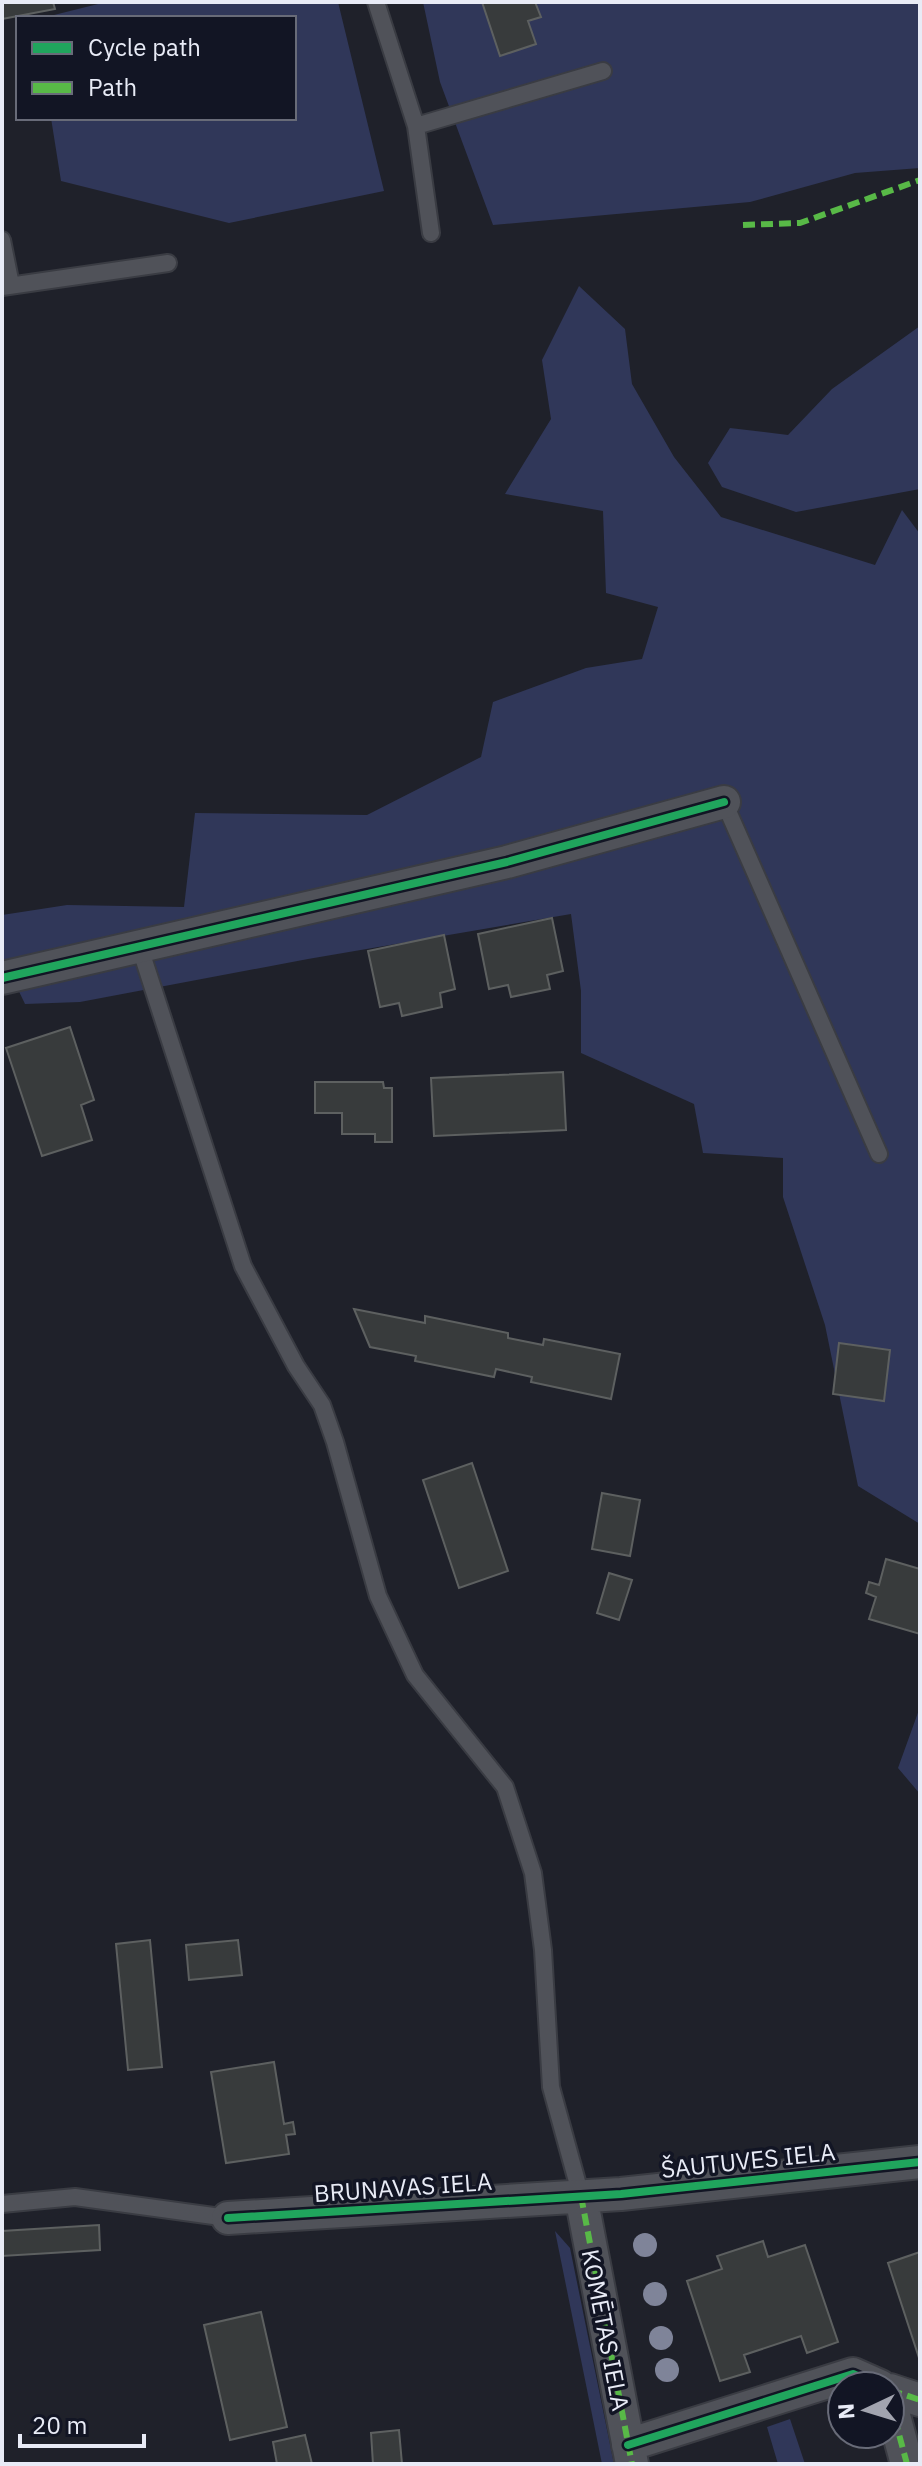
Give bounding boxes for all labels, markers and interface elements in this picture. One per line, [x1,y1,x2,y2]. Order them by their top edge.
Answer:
legend [16,16,296,120]
text: Cycle path [88,31,201,63]
text: Path [88,71,137,103]
street label: ŠAUTUVES IELA [659,2135,837,2185]
street label: BRUNAVAS IELA [313,2165,493,2209]
street label: KOMĒTAS IELA [575,2247,637,2413]
north arrow [826,2370,906,2450]
scale bar [20,2398,144,2448]
text: N [831,2402,861,2420]
text: 20 m [32,2409,87,2441]

